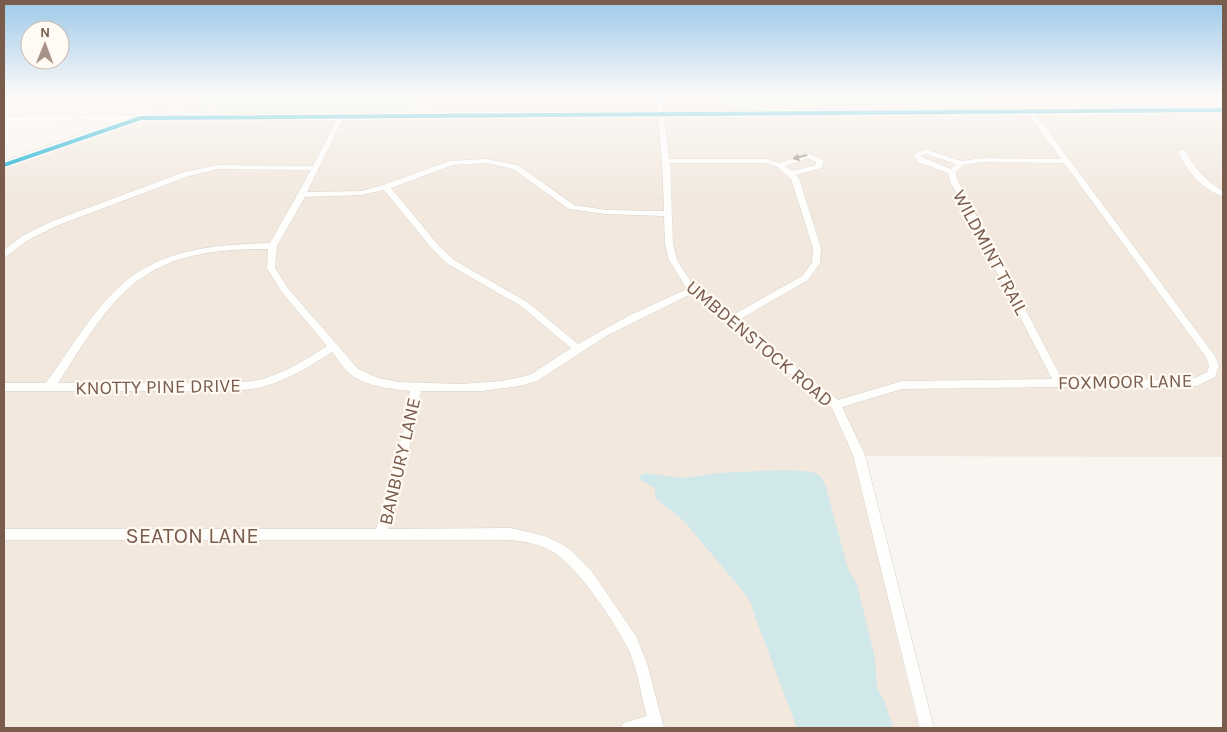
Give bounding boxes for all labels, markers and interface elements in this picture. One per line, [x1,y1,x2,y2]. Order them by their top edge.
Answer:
north arrow [20,20,70,70]
text: N [40,24,50,41]
one-way arrow [793,154,808,162]
street label: WILDMINT TRAIL [948,186,1032,319]
street label: UMBDENSTOCK ROAD [681,276,837,412]
street label: FOXMOOR LANE [1058,370,1192,394]
street label: KNOTTY PINE DRIVE [75,375,241,399]
street label: BANBURY LANE [375,395,425,527]
street label: SEATON LANE [125,523,259,549]

